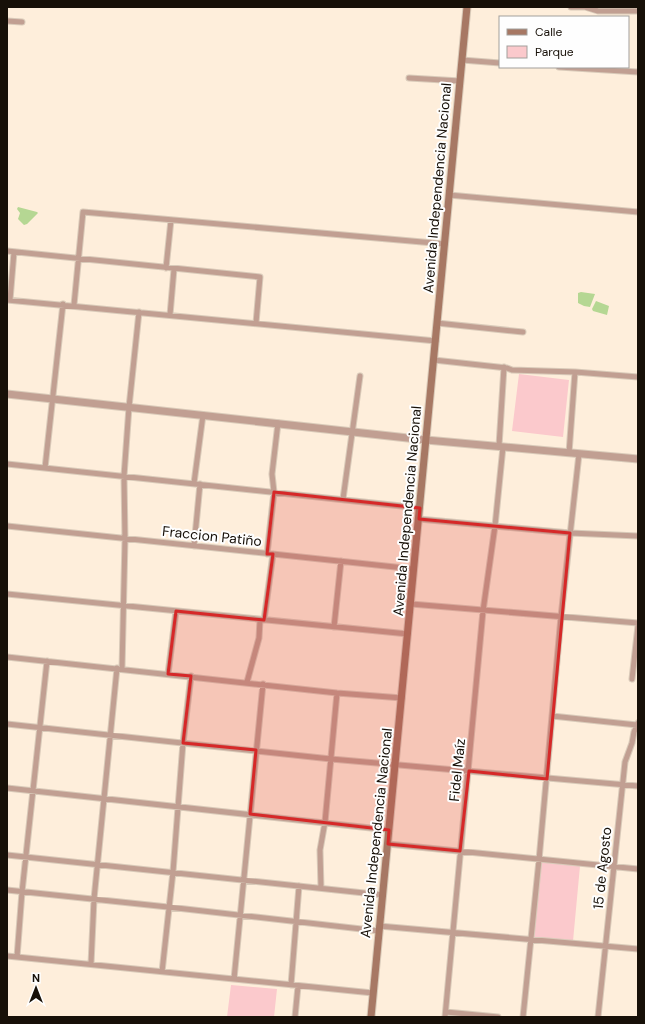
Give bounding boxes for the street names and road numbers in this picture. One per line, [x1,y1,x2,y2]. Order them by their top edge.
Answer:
street label: Avenida Independencia Nacional [419,82,455,294]
street label: Avenida Independencia Nacional [389,405,425,617]
street label: Fraccion Patiño [161,522,263,550]
street label: Avenida Independencia Nacional [356,727,396,939]
street label: Fidel Maíz [445,738,469,802]
street label: 15 de Agosto [589,826,615,910]

